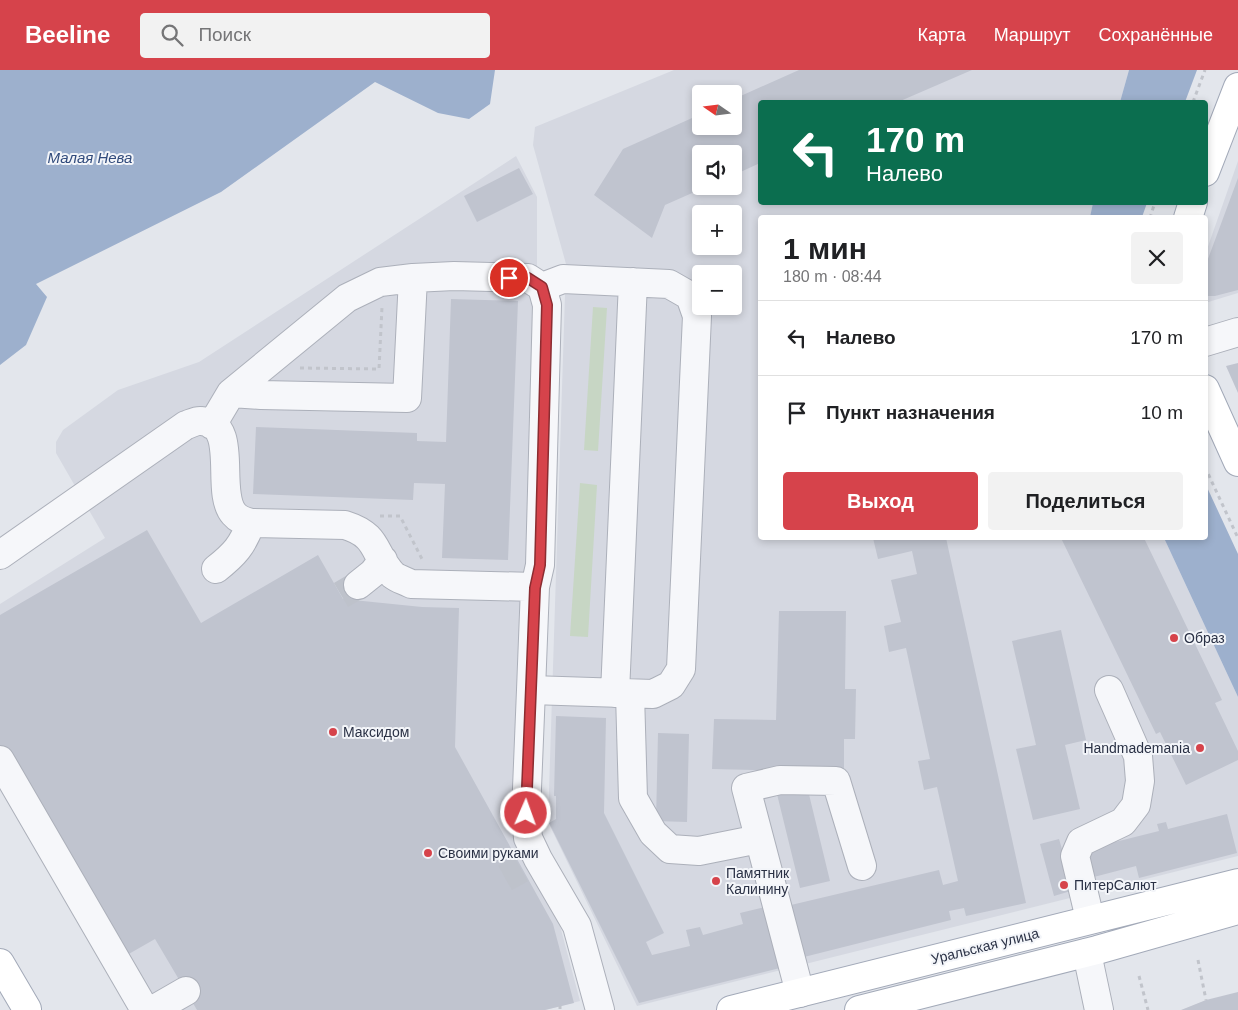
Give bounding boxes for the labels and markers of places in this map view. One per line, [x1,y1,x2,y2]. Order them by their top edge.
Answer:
pin [488,257,530,299]
place label: Образ [1184,630,1225,646]
marker: Образ [1168,632,1180,644]
place label: Максидом [343,724,409,740]
marker: Максидом [327,726,339,738]
place label: Handmademania [1083,740,1190,756]
marker: Handmademania [1194,742,1206,754]
place label: Своими руками [438,845,539,861]
marker: Своими руками [422,847,434,859]
place label: Памятник Калинину [726,865,790,897]
marker: Памятник Калинину [710,875,722,887]
place label: ПитерСалют [1074,877,1157,893]
marker: ПитерСалют [1058,879,1070,891]

